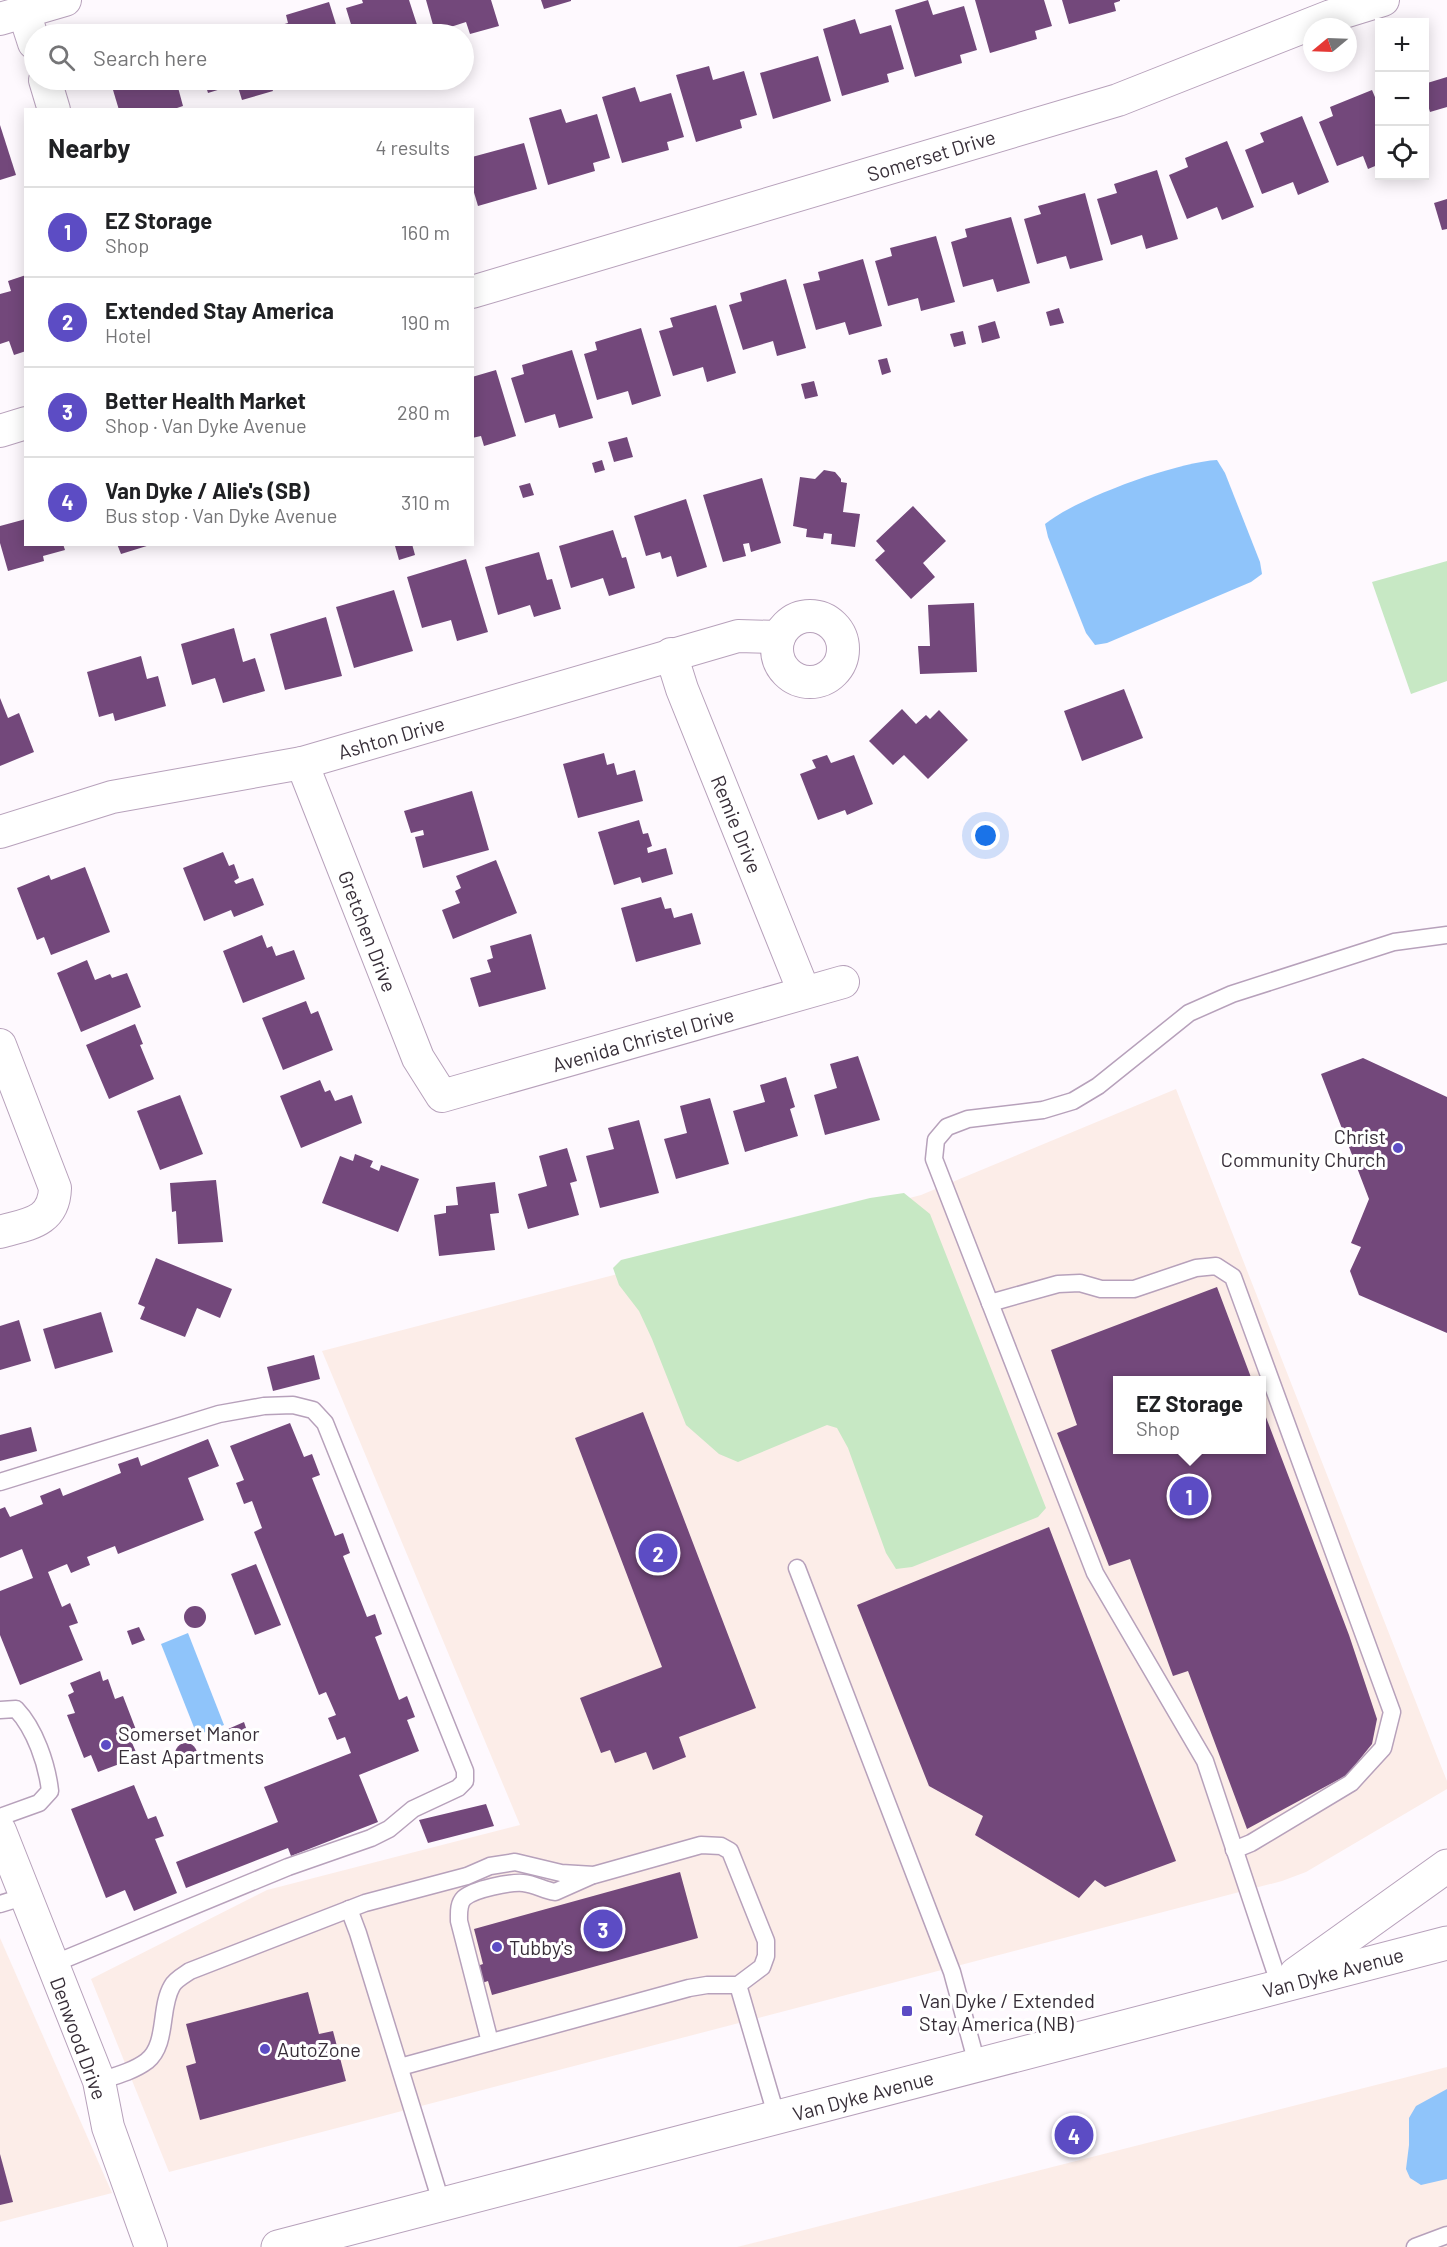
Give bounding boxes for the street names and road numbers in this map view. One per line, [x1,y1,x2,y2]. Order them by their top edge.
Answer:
street label: Somerset Drive [864,124,998,186]
street label: Ashton Drive [335,710,447,764]
street label: Remie Drive [706,771,768,877]
street label: Gretchen Drive [334,867,402,995]
street label: Avenida Christel Drive [549,1002,737,1076]
street label: Van Dyke Avenue [1260,1942,1406,2002]
street label: Denwood Drive [46,1973,112,2103]
street label: Van Dyke Avenue [790,2065,936,2125]

